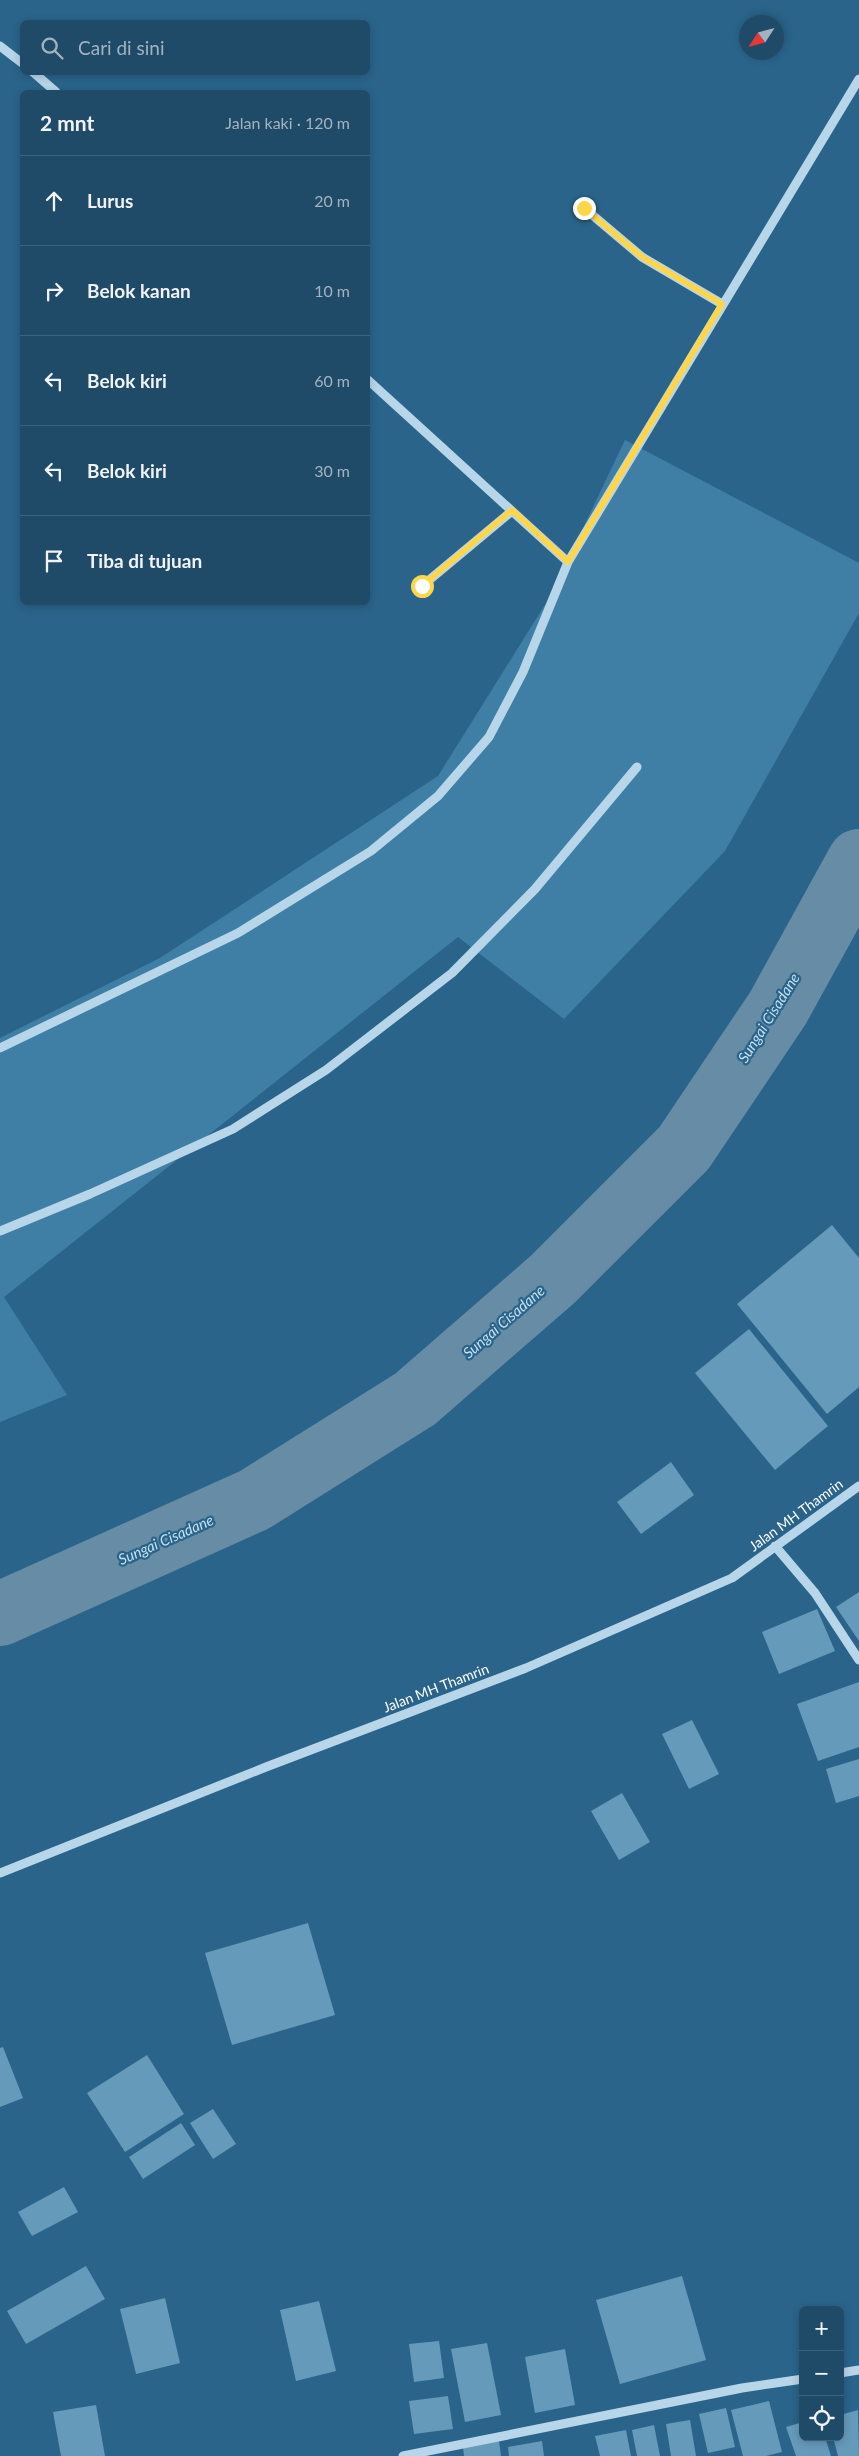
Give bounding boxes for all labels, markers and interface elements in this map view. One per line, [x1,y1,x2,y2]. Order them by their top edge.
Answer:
north arrow [739,15,784,60]
search box [20,20,370,75]
icon: search [38,34,66,62]
text: Cari di sini [78,36,165,59]
text: 2 mnt [40,110,94,135]
text: Jalan kaki · 120 m [225,113,350,132]
icon: ahead [40,187,68,215]
text: Lurus [87,189,133,212]
text: 20 m [314,191,350,210]
route end [573,197,596,220]
icon: right [40,277,68,305]
text: Belok kanan [87,279,191,302]
text: 10 m [314,281,350,300]
icon: left [40,367,68,395]
text: Belok kiri [87,369,167,392]
text: 60 m [314,371,350,390]
icon: left [40,457,68,485]
text: Belok kiri [87,459,167,482]
text: 30 m [314,461,350,480]
icon: arrive [40,547,68,575]
text: Tiba di tujuan [87,549,202,572]
route start [411,575,434,598]
water label: Sungai Cisadane [733,969,803,1066]
water label: Sungai Cisadane [459,1281,548,1362]
street label: Jalan MH Thamrin [745,1475,846,1554]
water label: Sungai Cisadane [115,1510,216,1568]
street label: Jalan MH Thamrin [381,1660,491,1716]
map controls [799,2306,844,2441]
button: + [799,2306,844,2351]
button: − [799,2351,844,2396]
button: locate [799,2396,844,2441]

